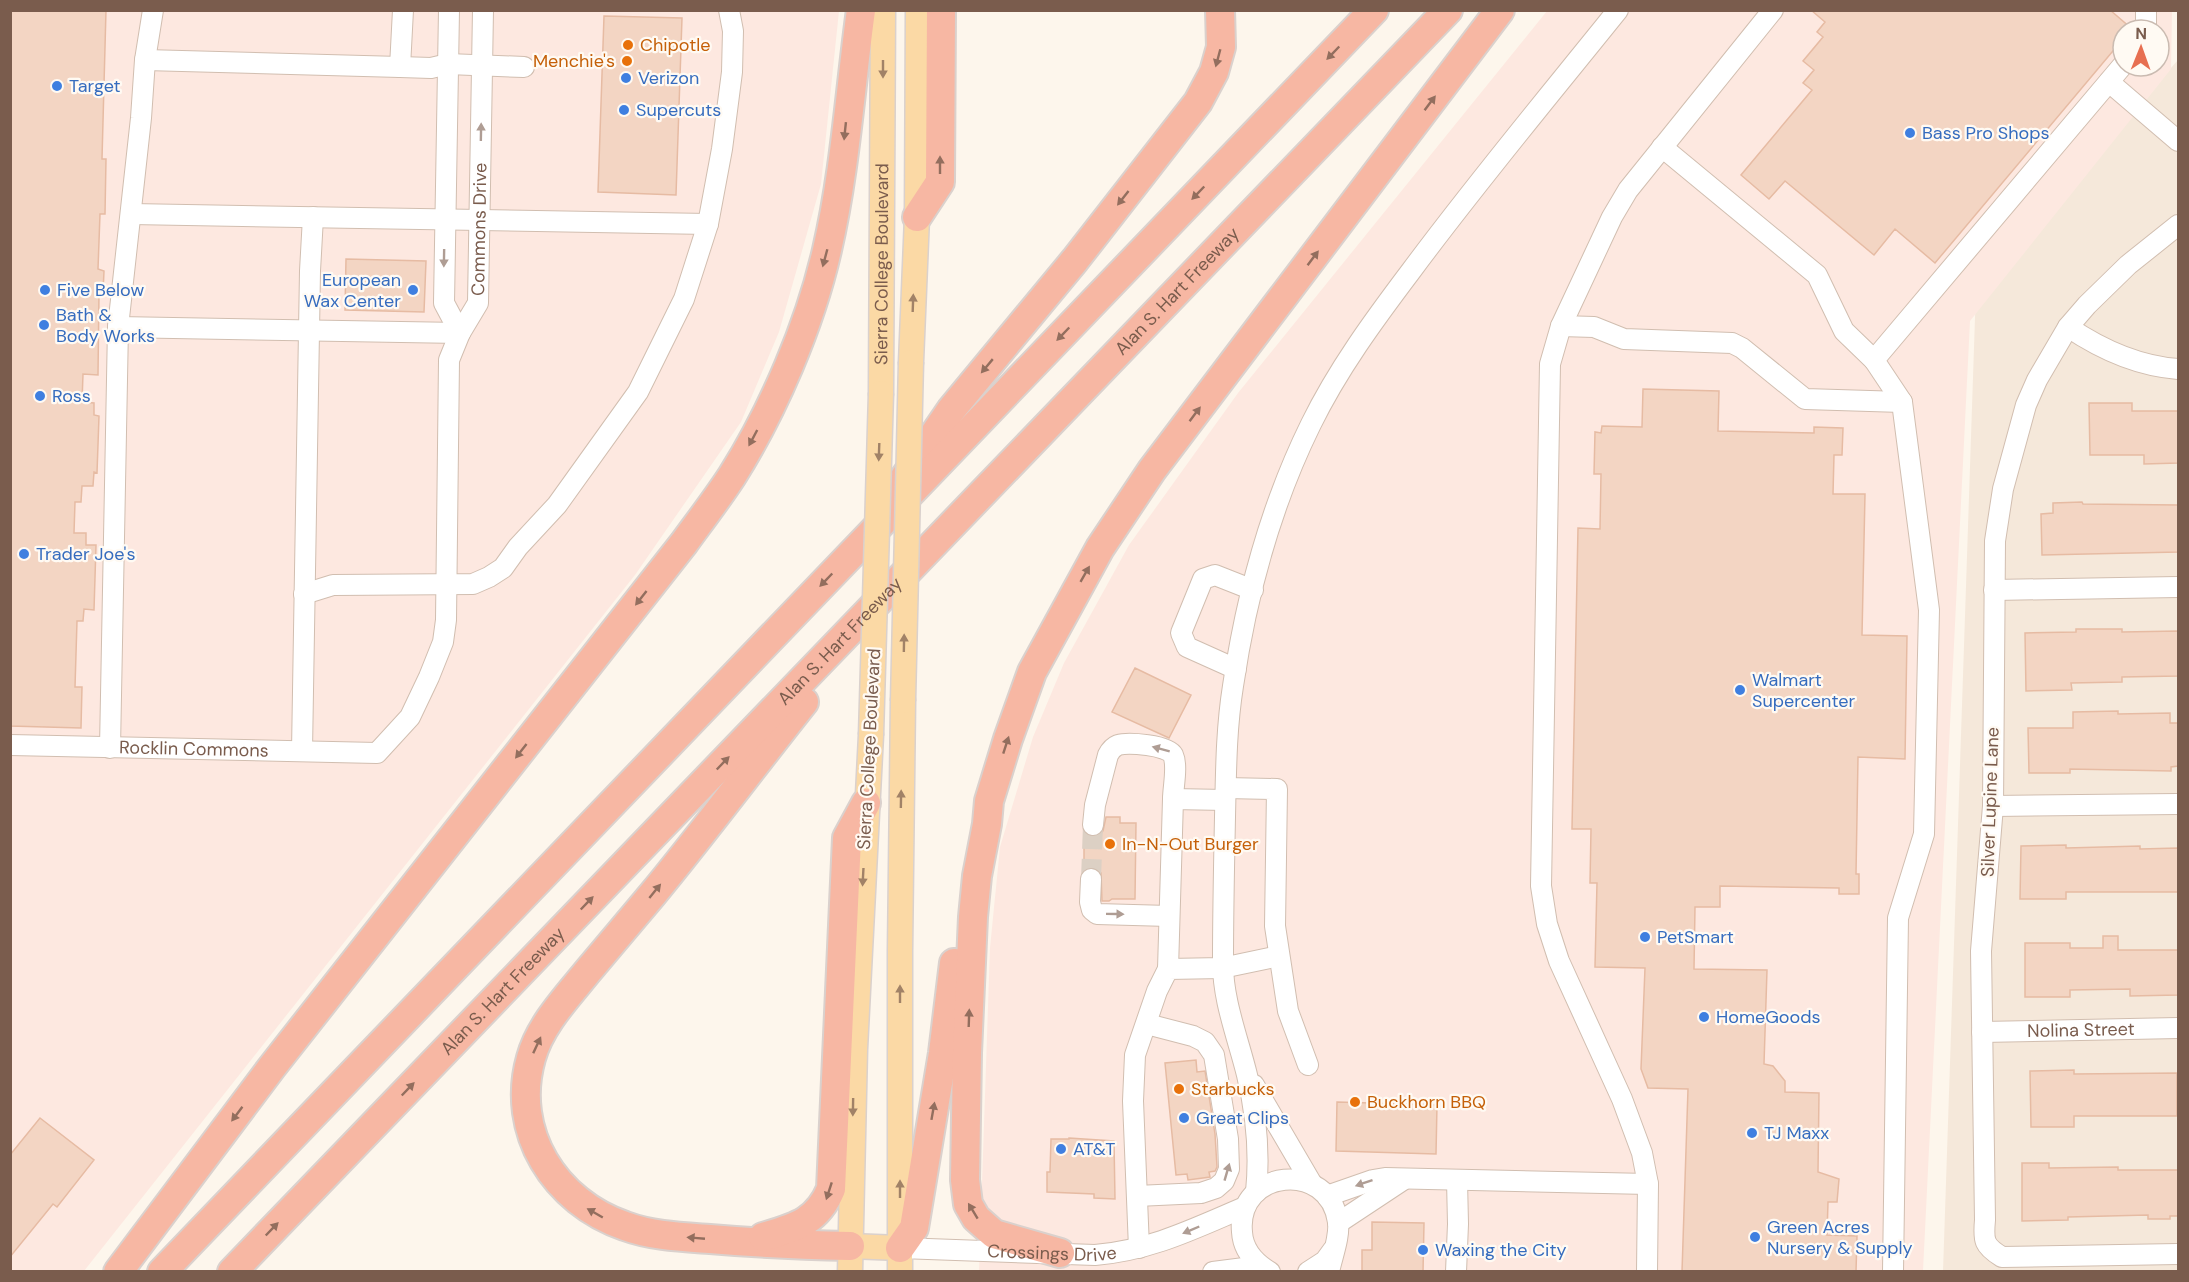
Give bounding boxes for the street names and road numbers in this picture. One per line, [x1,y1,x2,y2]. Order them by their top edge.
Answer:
street label: Commons Drive [466,162,492,296]
street label: Sierra College Boulevard [869,163,894,365]
street label: Alan S. Hart Freeway [1110,222,1244,361]
street label: Alan S. Hart Freeway [772,572,907,710]
street label: Sierra College Boulevard [852,648,886,850]
street label: Silver Lupine Lane [1975,727,2005,877]
street label: Rocklin Commons [119,735,269,763]
street label: Alan S. Hart Freeway [435,922,570,1060]
street label: Nolina Street [2027,1017,2135,1043]
street label: Crossings Drive [987,1239,1118,1267]

